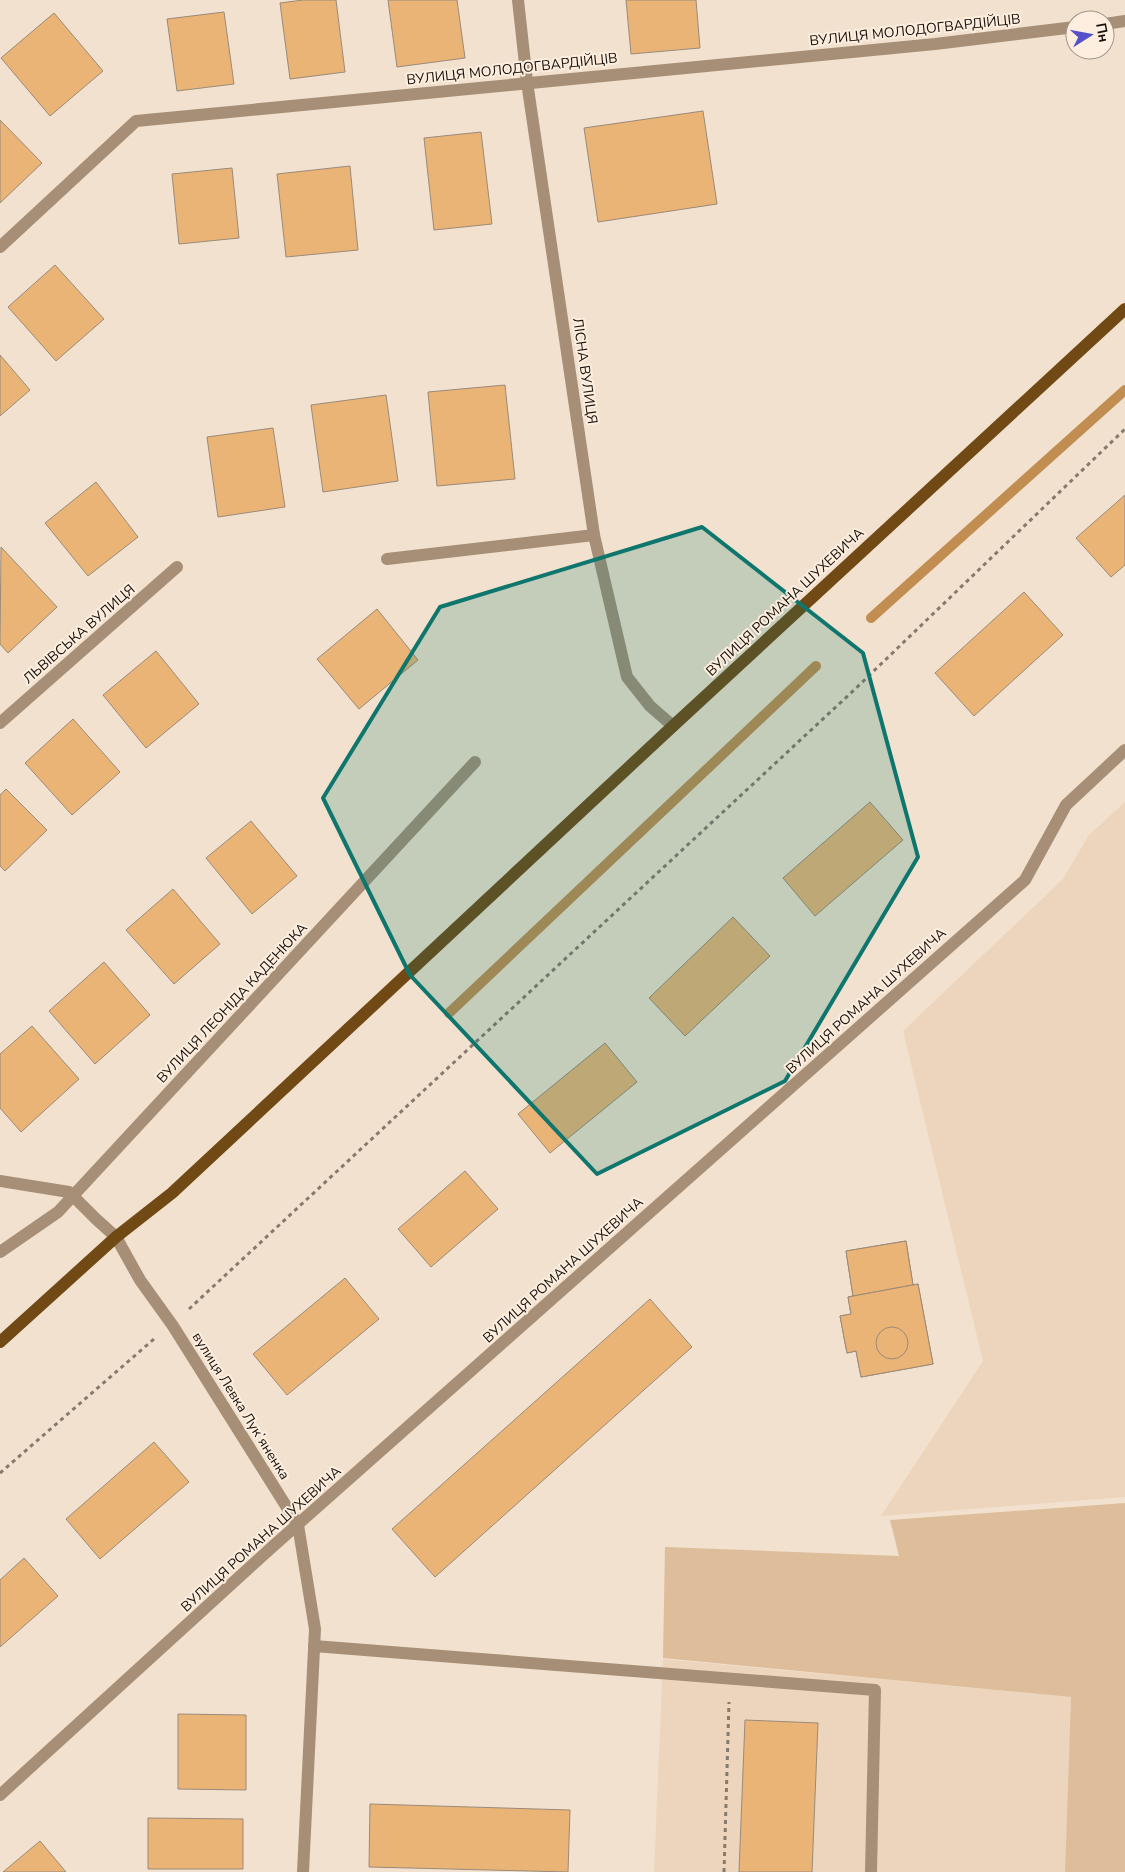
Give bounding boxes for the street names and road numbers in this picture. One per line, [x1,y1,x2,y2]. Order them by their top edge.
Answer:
street label: ВУЛИЦЯ МОЛОДОГВАРДІЙЦІВ [808,9,1022,51]
street label: ВУЛИЦЯ МОЛОДОГВАРДІЙЦІВ [405,48,619,90]
street label: ЛІСНА ВУЛИЦЯ [568,317,602,425]
street label: ВУЛИЦЯ РОМАНА ШУХЕВИЧА [702,524,868,680]
street label: ЛЬВІВСЬКА ВУЛИЦЯ [19,580,139,688]
street label: ВУЛИЦЯ ЛЕОНІДА КАДЕНЮКА [152,919,312,1087]
street label: ВУЛИЦЯ РОМАНА ШУХЕВИЧА [782,924,950,1078]
street label: ВУЛИЦЯ РОМАНА ШУХЕВИЧА [479,1193,647,1347]
street label: вулиця Левка Лукʼяненка [188,1329,294,1483]
street label: ВУЛИЦЯ РОМАНА ШУХЕВИЧА [177,1462,345,1616]

